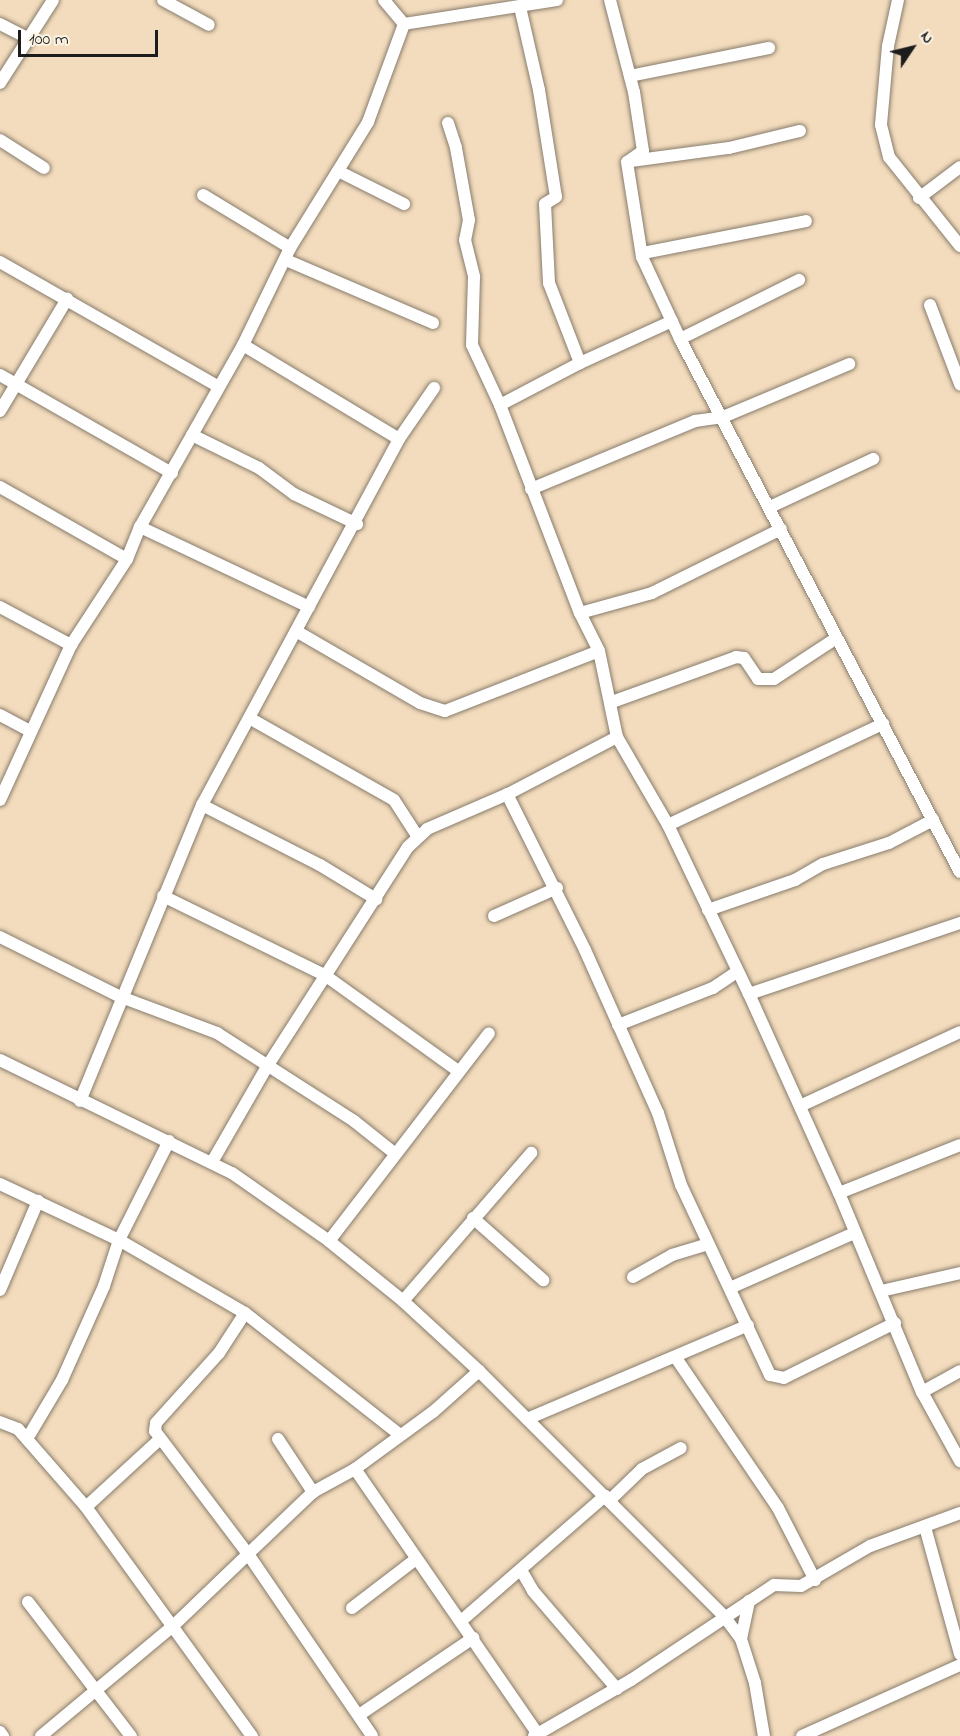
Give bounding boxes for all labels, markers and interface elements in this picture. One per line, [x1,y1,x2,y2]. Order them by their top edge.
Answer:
scale bar [21,18,160,56]
north arrow [882,18,942,78]
text: N [914,26,940,49]
text: 100 m [29,27,69,53]

